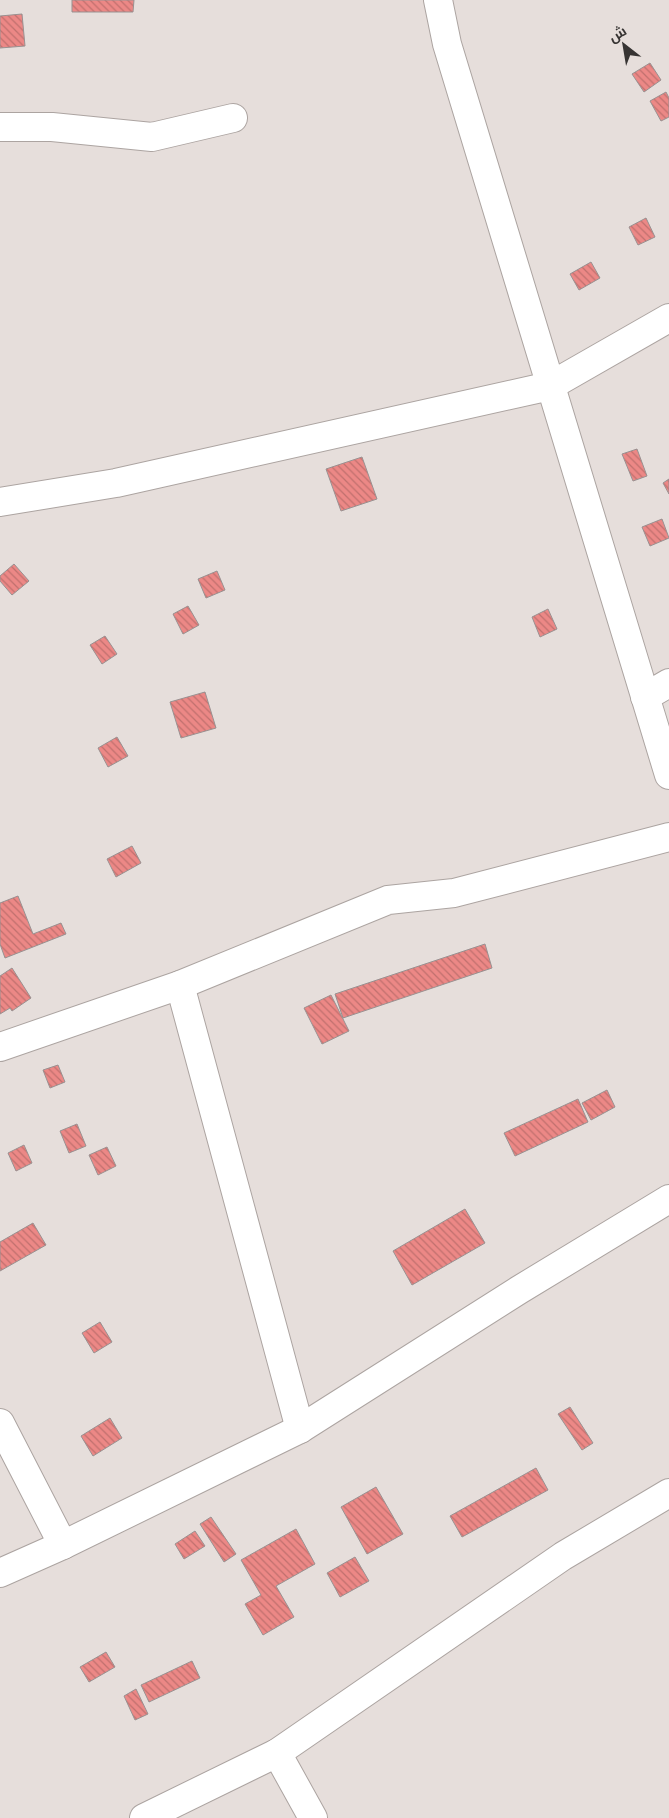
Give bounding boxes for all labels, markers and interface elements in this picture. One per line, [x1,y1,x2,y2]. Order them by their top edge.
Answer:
north arrow [599,20,649,70]
text: ش [605,22,630,46]

